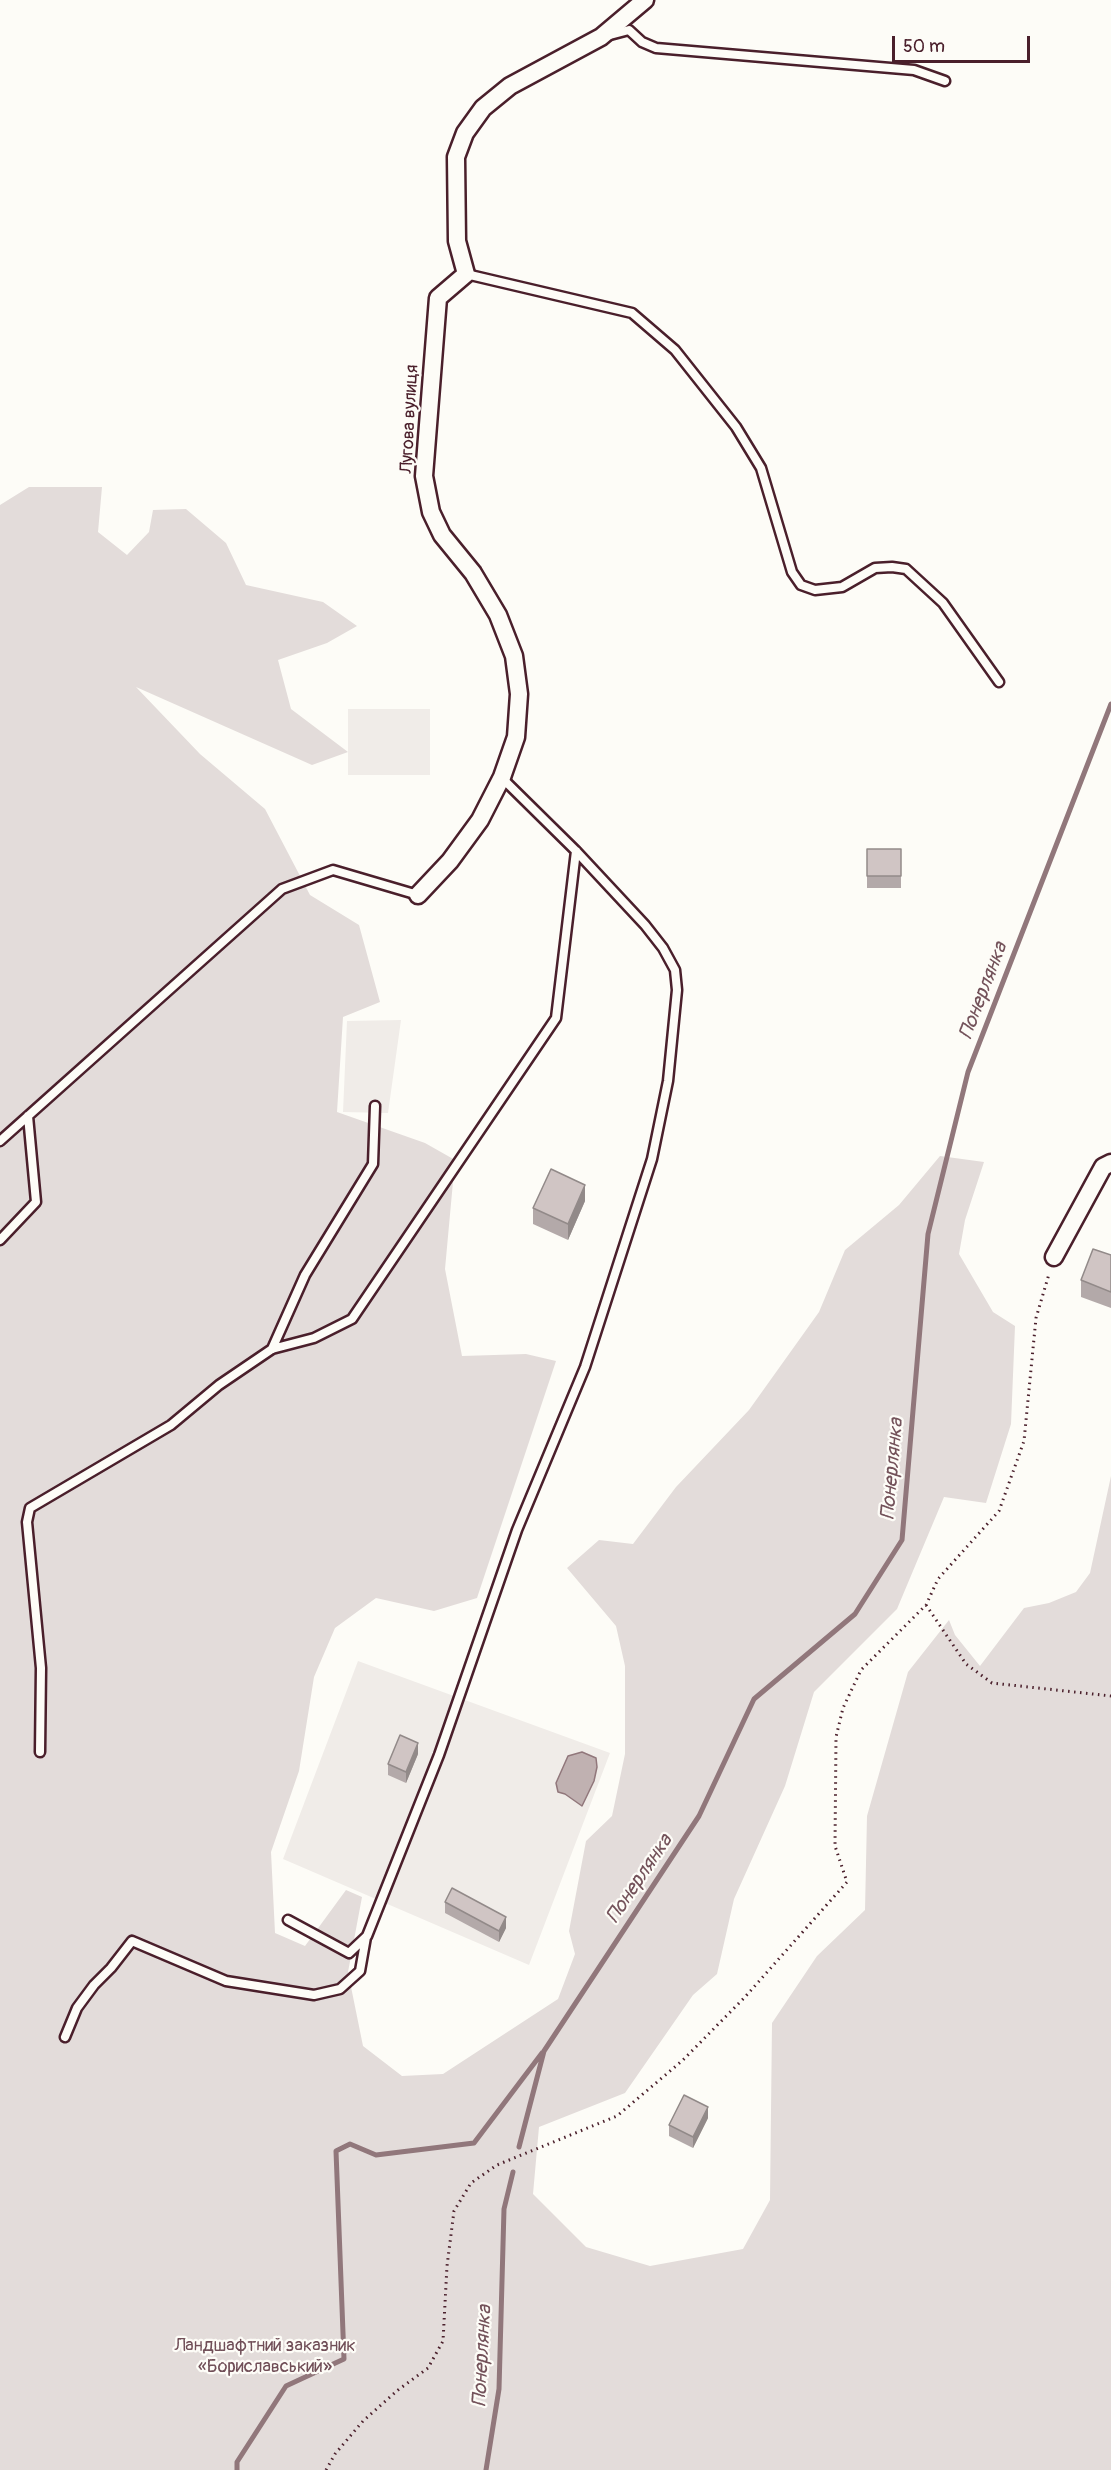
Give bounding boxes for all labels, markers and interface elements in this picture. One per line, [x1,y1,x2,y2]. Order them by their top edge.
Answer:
scale bar [895,24,1033,62]
text: 50 m [903,35,945,58]
street label: Лугова вулиця [396,364,424,474]
water label: Понерлянка [955,939,1013,1043]
water label: Понерлянка [877,1417,909,1521]
water label: Понерлянка [602,1830,678,1928]
water label: Понерлянка [468,2305,498,2407]
park label: Ландшафтний заказник «Бориславський» [175,2335,355,2378]

